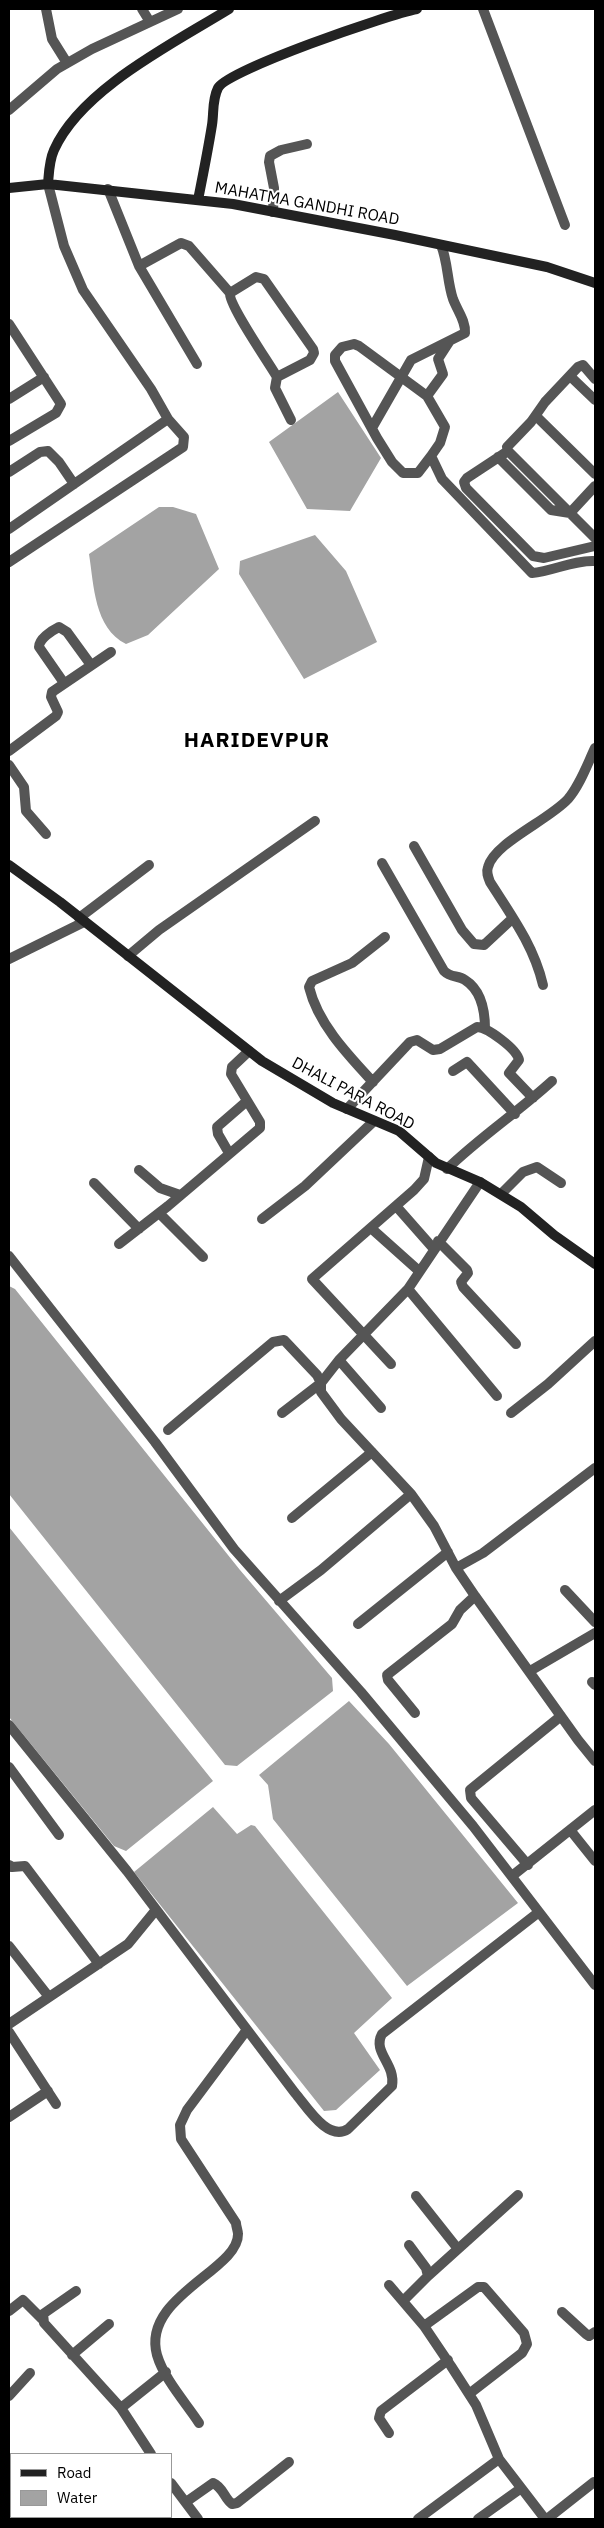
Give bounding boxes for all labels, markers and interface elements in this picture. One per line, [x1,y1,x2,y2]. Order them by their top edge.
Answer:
street label: MAHATMA GANDHI ROAD [213,178,401,230]
district label: HARIDEVPUR [183,728,331,754]
street label: DHALI PARA ROAD [288,1054,418,1134]
legend [10,2453,172,2518]
text: Road [57,2463,92,2482]
text: Water [57,2488,97,2507]

